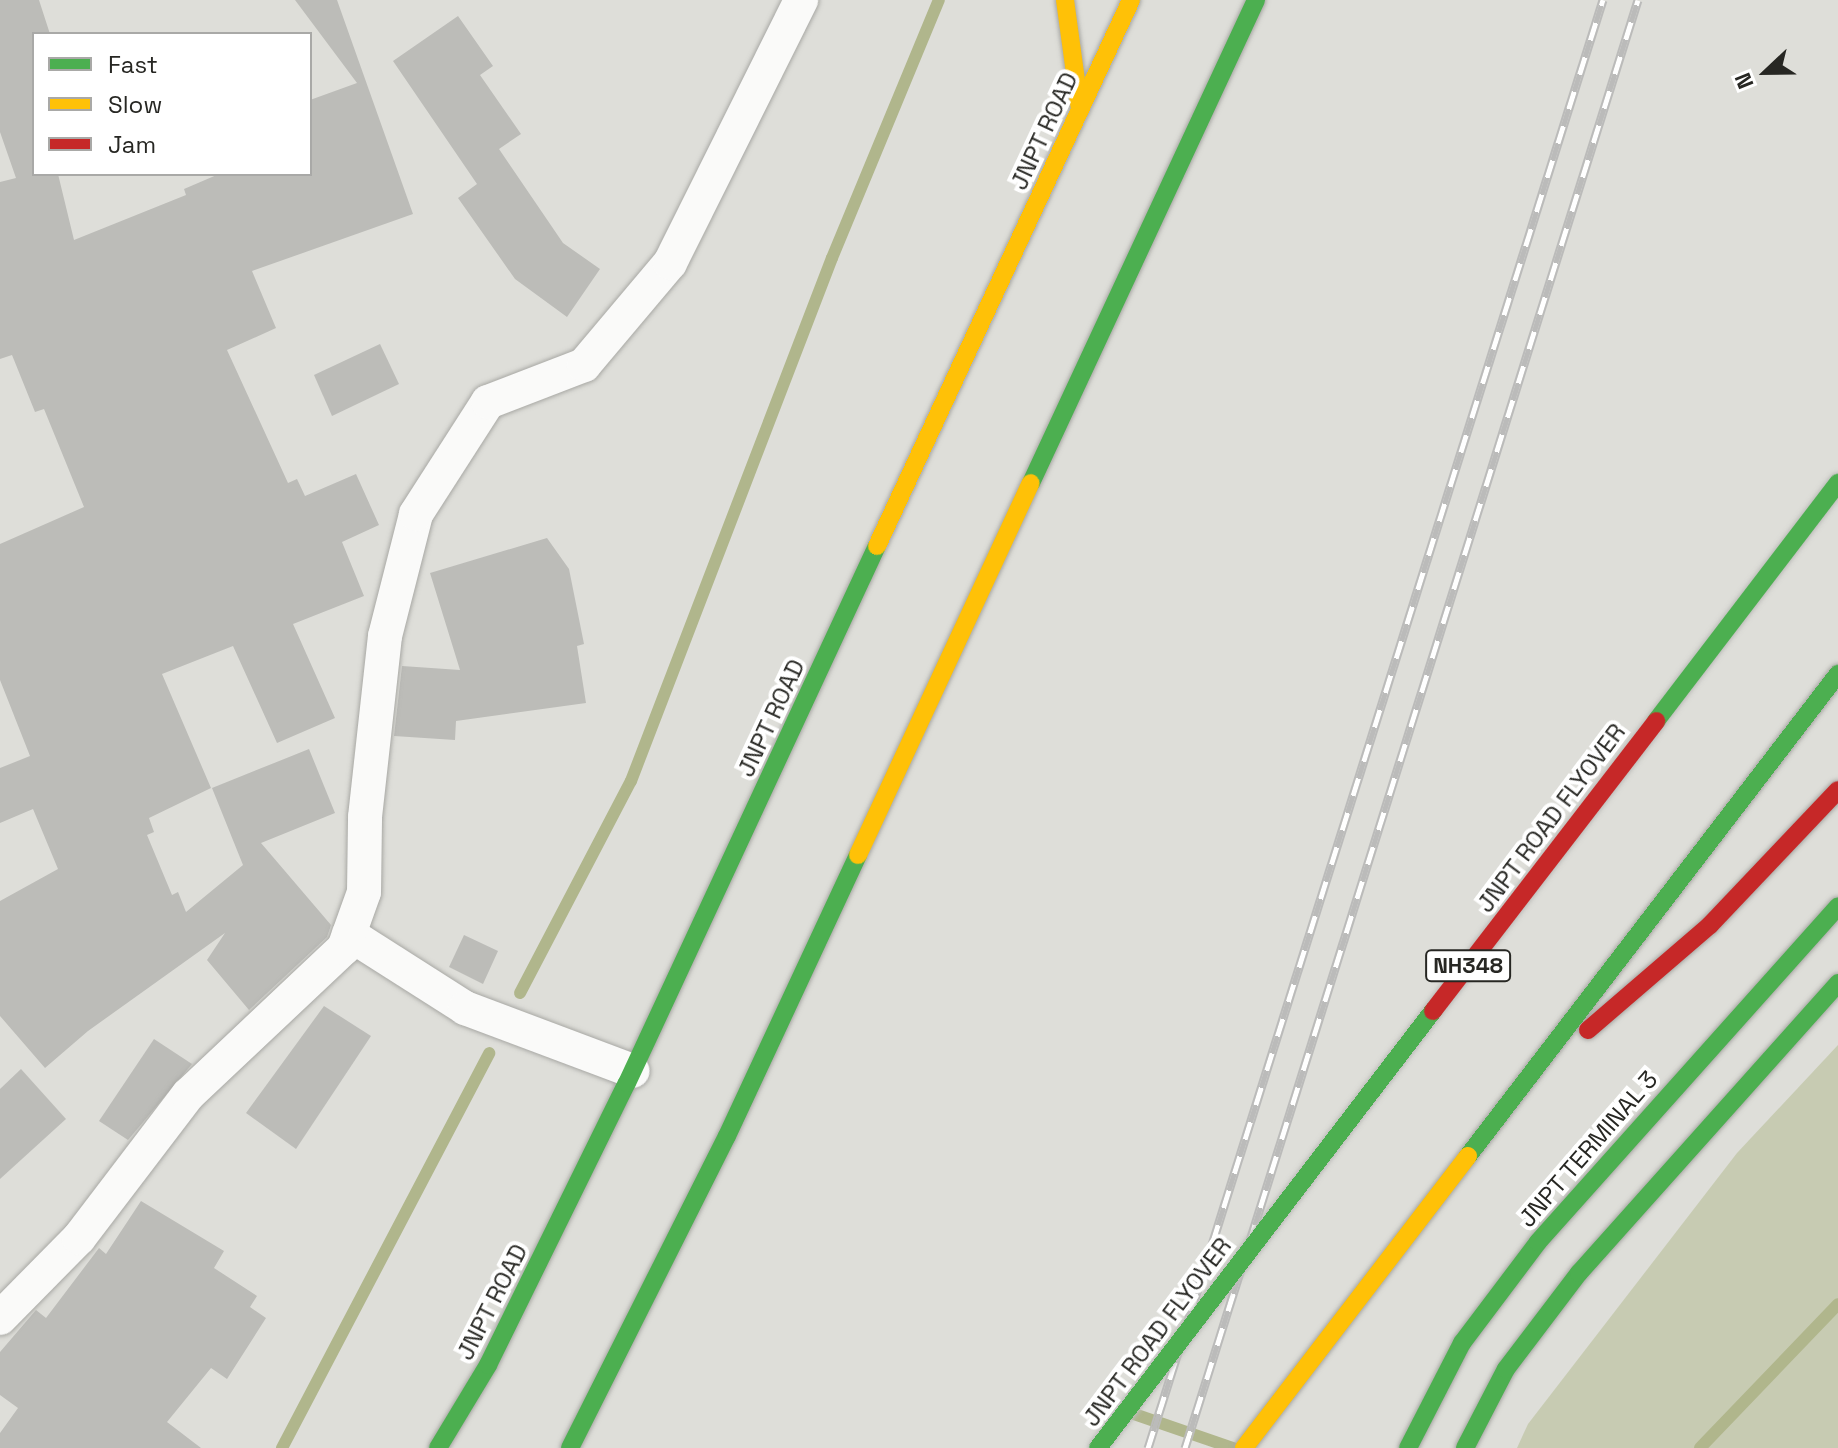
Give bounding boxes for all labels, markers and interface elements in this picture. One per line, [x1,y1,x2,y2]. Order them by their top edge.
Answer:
legend [32,32,312,176]
north arrow [1726,32,1806,112]
text: Fast [108,49,158,80]
street label: JNPT ROAD [1004,67,1084,195]
text: N [1728,69,1759,93]
text: Slow [108,89,162,120]
text: Jam [108,129,156,160]
street label: JNPT ROAD [731,654,811,782]
street label: JNPT ROAD FLYOVER [1470,718,1632,918]
road number: NH348 [1424,948,1512,984]
street label: JNPT TERMINAL 3 [1512,1064,1664,1234]
street label: JNPT ROAD FLYOVER [1076,1232,1238,1432]
street label: JNPT ROAD [450,1239,534,1365]

